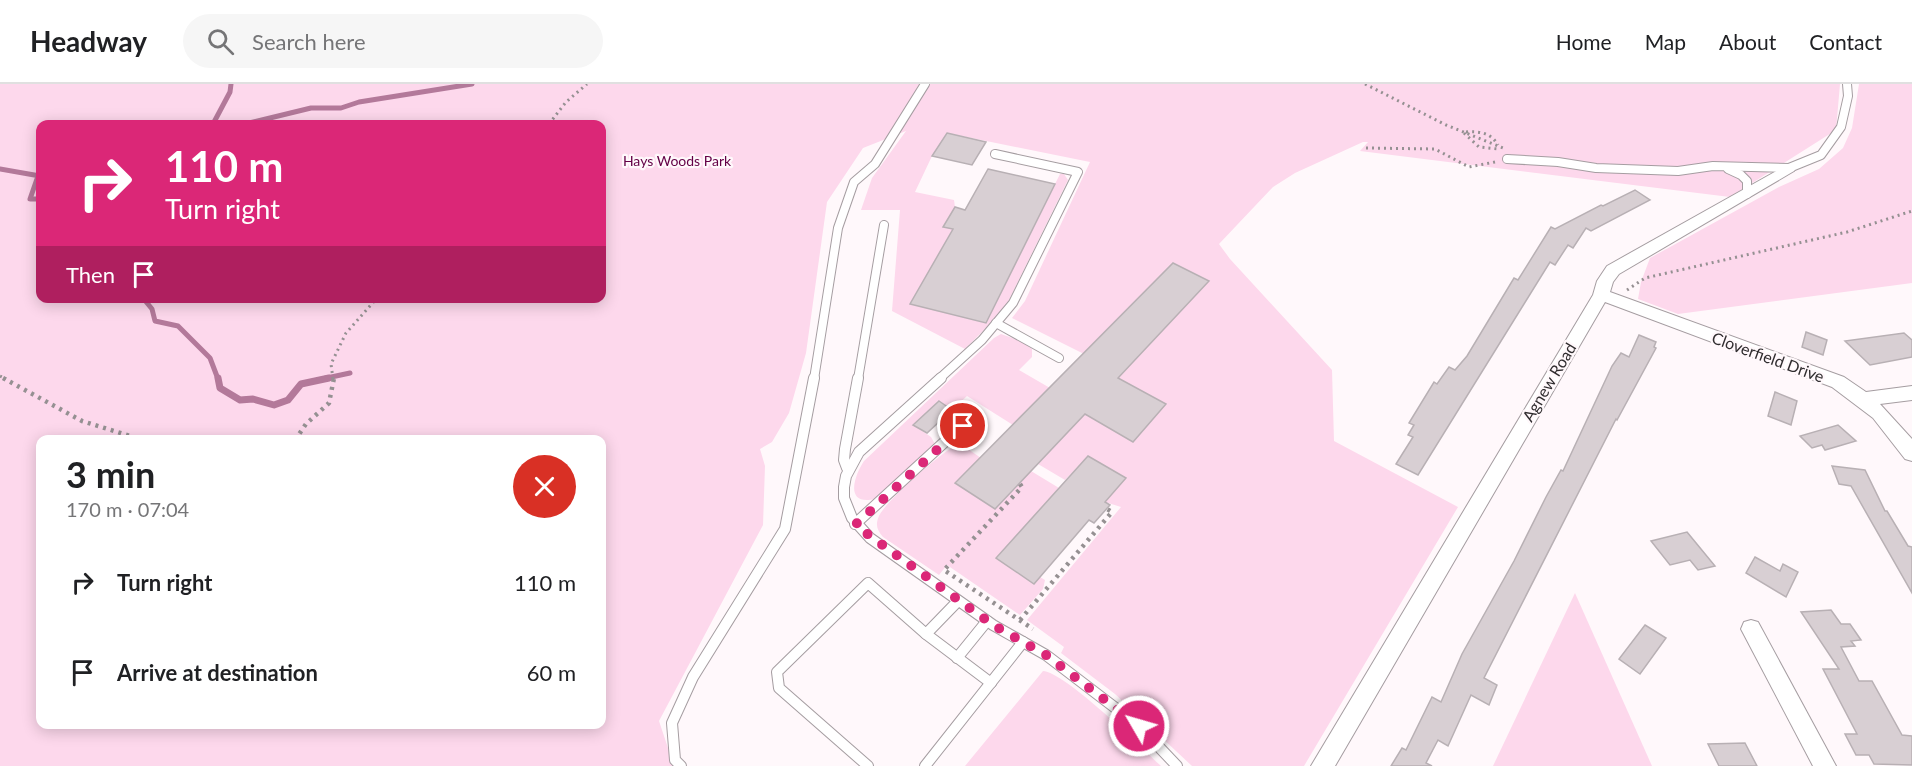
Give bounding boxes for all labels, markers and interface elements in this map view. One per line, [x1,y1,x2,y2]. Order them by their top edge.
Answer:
search box [183,14,603,68]
text: Headway [30,24,147,58]
icon: search [204,25,237,58]
text: Search here [252,28,366,55]
text: Home [1556,29,1612,54]
text: Map [1645,29,1686,54]
text: About [1719,29,1776,54]
text: Contact [1809,29,1882,54]
text: 110 m [165,141,283,191]
icon: right [66,144,144,222]
park label: Hays Woods Park [623,152,732,169]
text: Turn right [165,192,280,225]
icon: arrive [127,258,160,291]
text: Then [66,261,115,288]
street label: Cloverfield Drive [1709,327,1827,386]
street label: Agnew Road [1518,339,1579,424]
pin [937,400,988,451]
icon: arrive [946,409,979,442]
text: 3 min [66,452,155,496]
button: close [513,455,576,518]
text: 170 m · 07:04 [66,497,189,521]
icon: right [66,566,99,599]
text: Turn right [117,569,212,596]
text: 110 m [514,569,576,596]
icon: arrive [66,656,99,689]
text: Arrive at destination [117,659,318,686]
text: 60 m [527,659,576,686]
position arrow [1107,694,1171,758]

